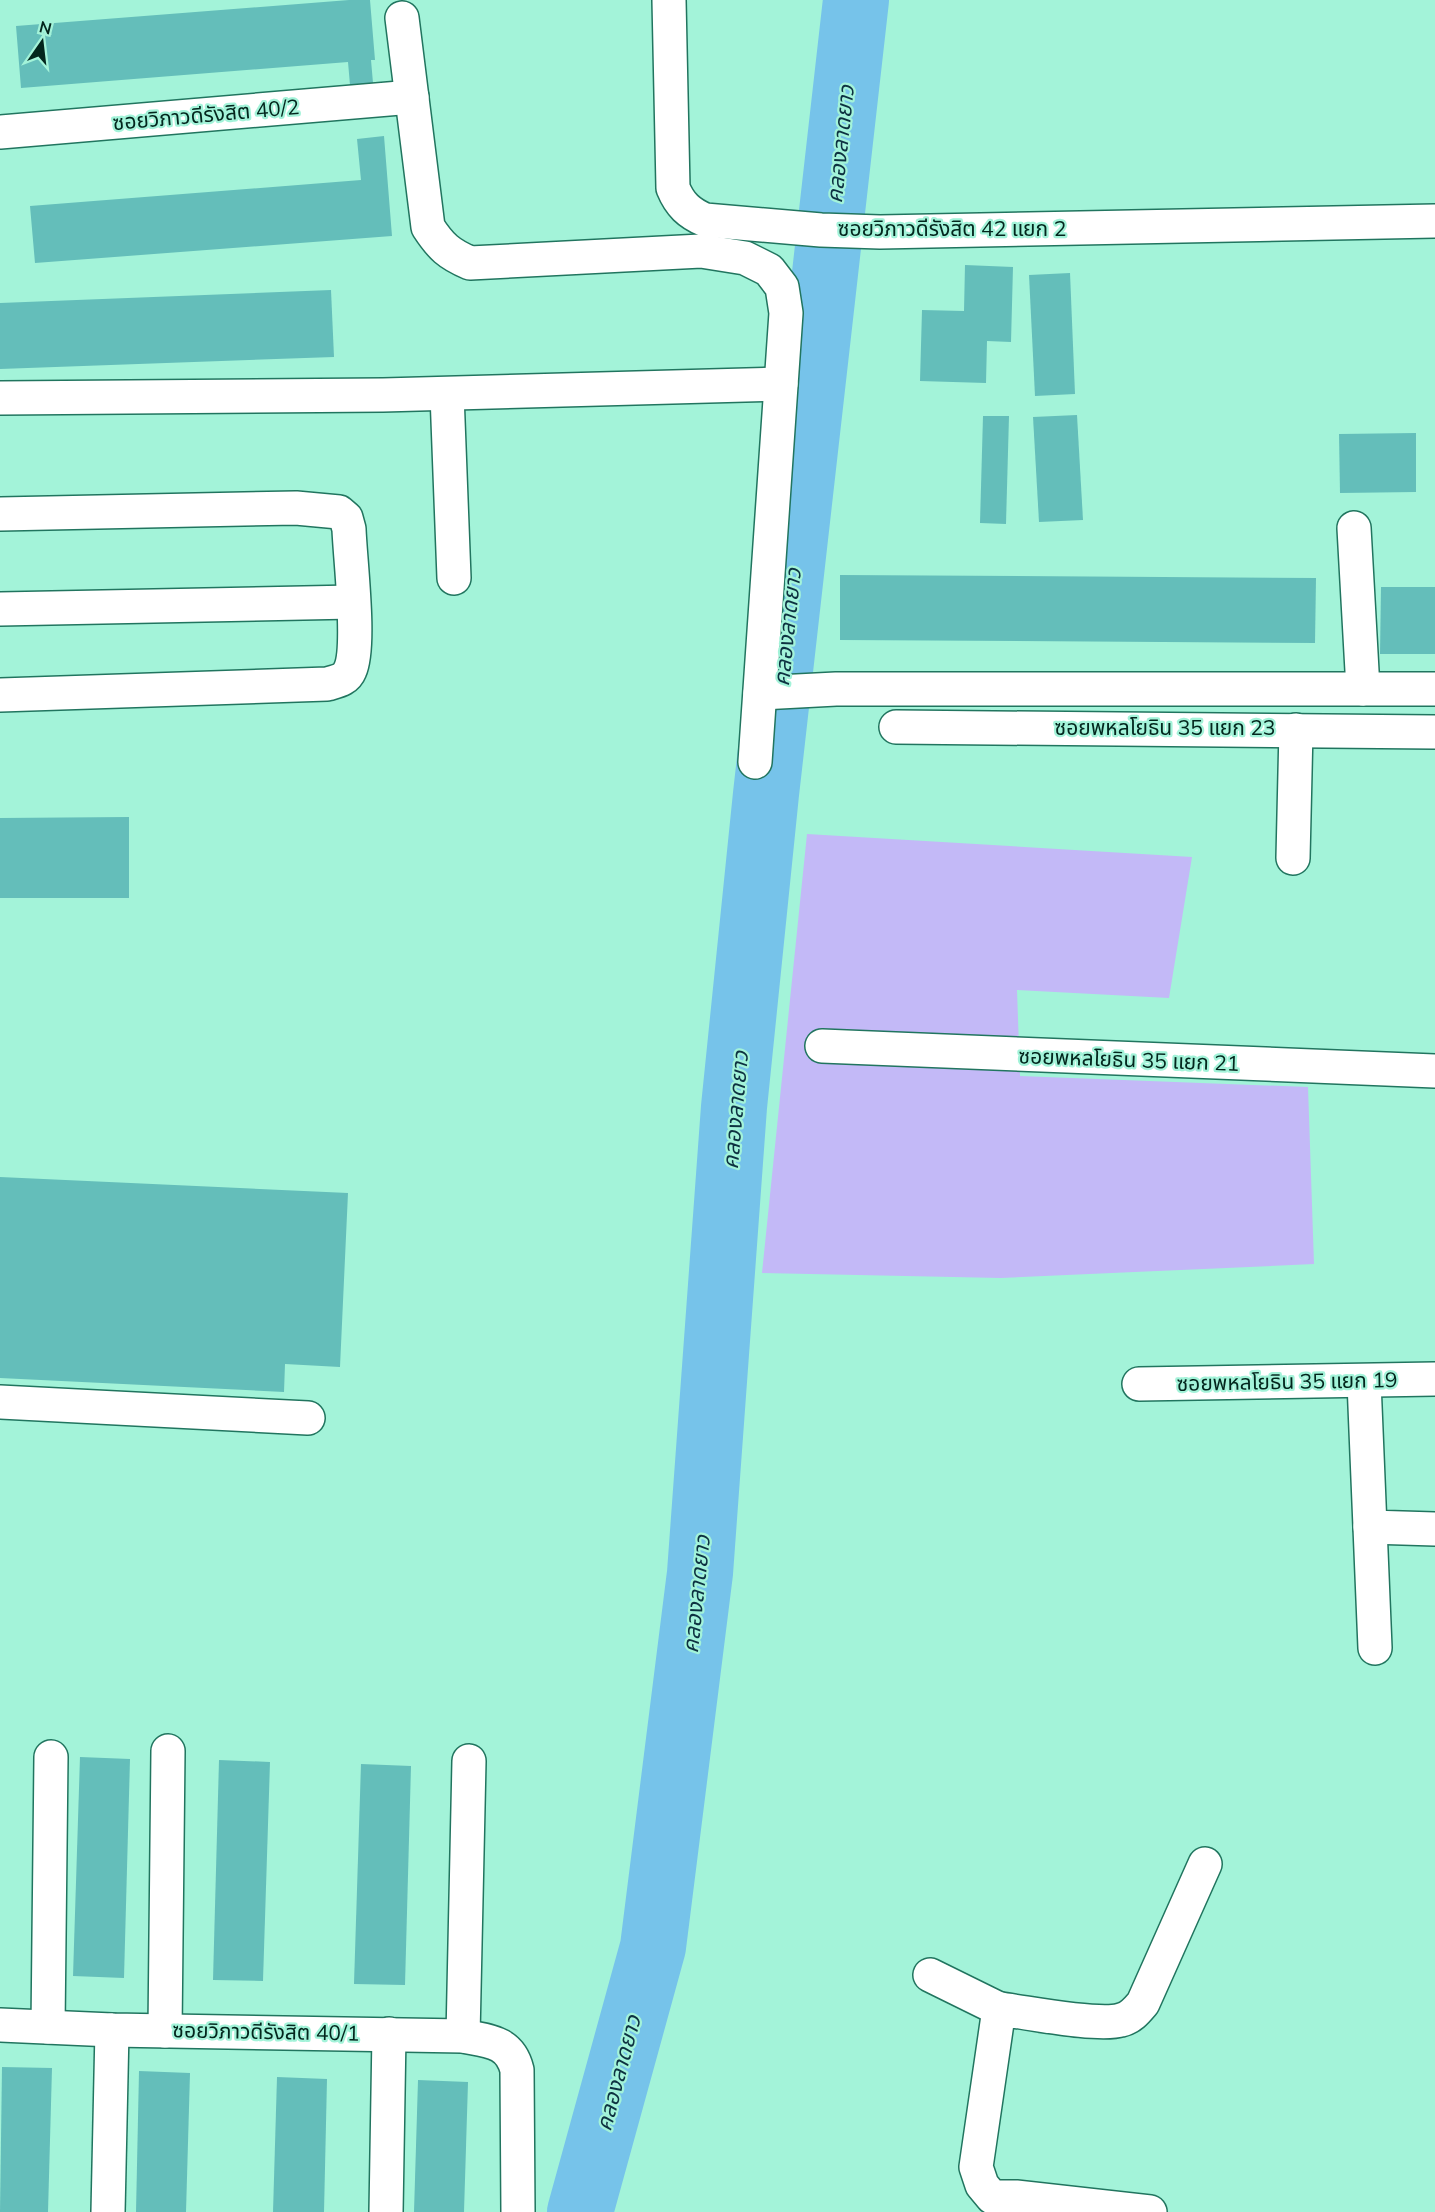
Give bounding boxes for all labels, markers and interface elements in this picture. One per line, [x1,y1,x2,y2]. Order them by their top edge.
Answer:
north arrow [12,12,72,72]
text: N [37,16,54,39]
water label: คลองลาดยาว [820,83,860,204]
street label: ซอยวิภาวดีรังสิต 40/2 [112,93,300,135]
street label: ซอยวิภาวดีรังสิต 42 แยก 2 [838,215,1066,241]
water label: คลองลาดยาว [767,566,807,687]
street label: ซอยพหลโยธิน 35 แยก 23 [1055,714,1275,740]
street label: ซอยพหลโยธิน 35 แยก 21 [1018,1042,1240,1076]
water label: คลองลาดยาว [716,1049,754,1170]
street label: ซอยพหลโยธิน 35 แยก 19 [1176,1366,1398,1396]
water label: คลองลาดยาว [676,1533,716,1654]
water label: คลองลาดยาว [589,2011,647,2134]
street label: ซอยวิภาวดีรังสิต 40/1 [172,2016,360,2046]

